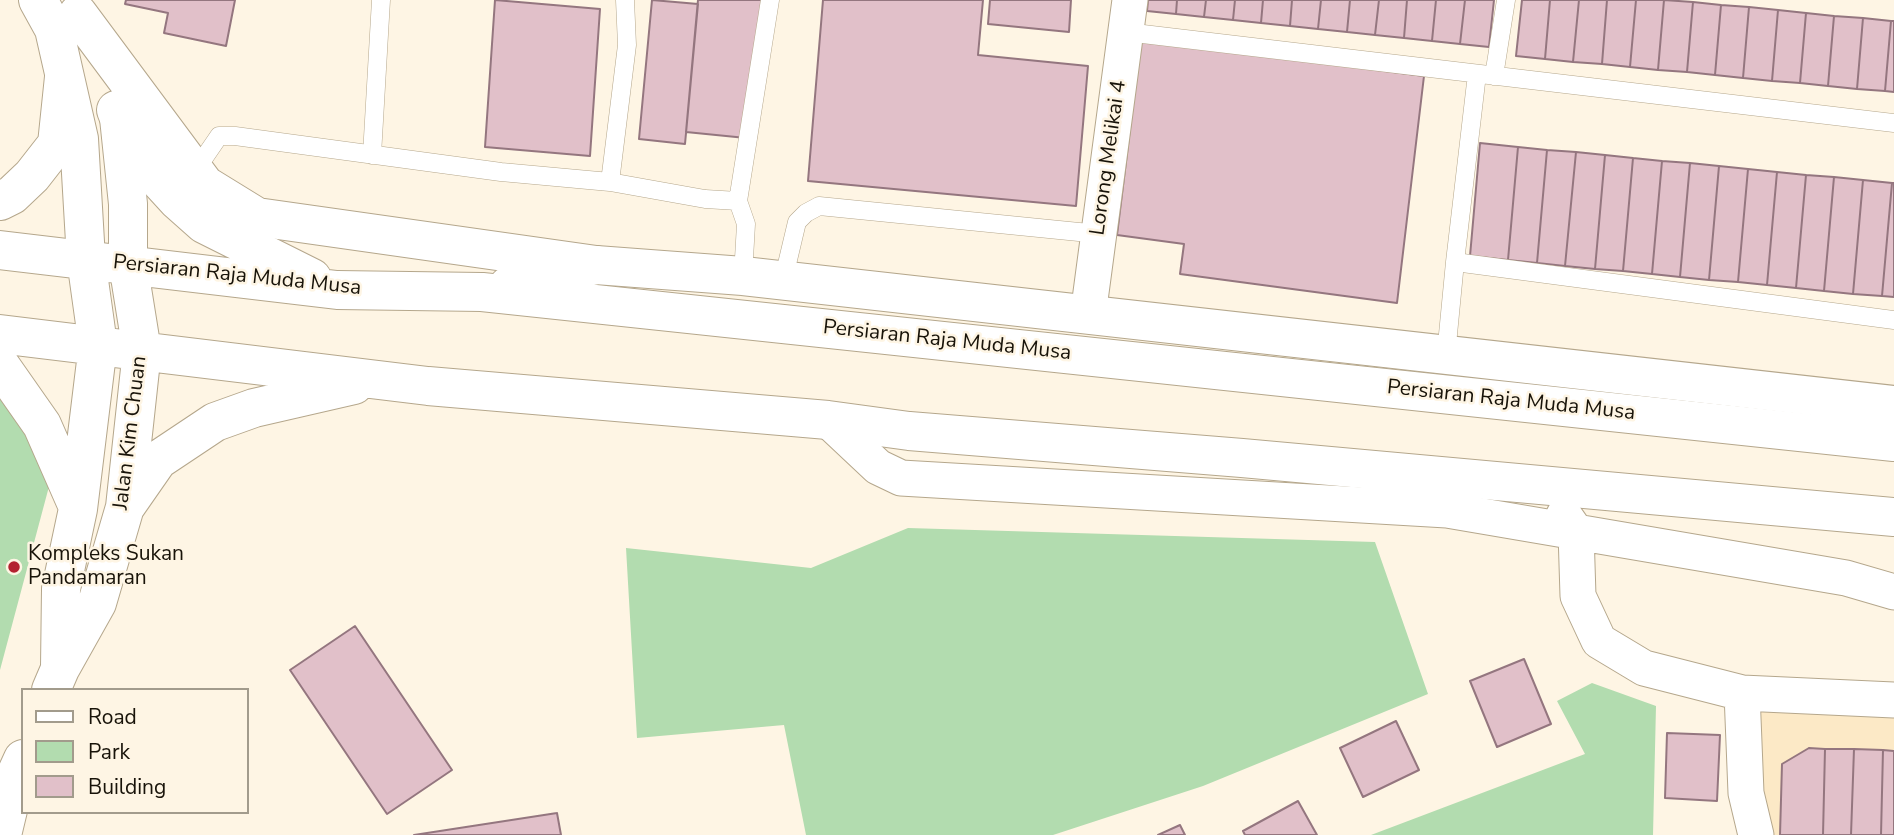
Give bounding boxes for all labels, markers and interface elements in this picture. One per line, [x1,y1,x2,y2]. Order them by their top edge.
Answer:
street label: Lorong Melikai 4 [1086,79,1132,237]
street label: Persiaran Raja Muda Musa [112,250,362,302]
street label: Persiaran Raja Muda Musa [822,315,1072,367]
street label: Jalan Kim Chuan [109,355,153,511]
street label: Persiaran Raja Muda Musa [1386,375,1636,427]
place label: Kompleks Sukan Pandamaran [28,542,184,592]
marker: Kompleks Sukan Pandamaran [6,559,22,575]
legend [21,688,248,814]
text: Road [88,703,137,731]
text: Park [88,738,130,766]
text: Building [88,773,166,801]

